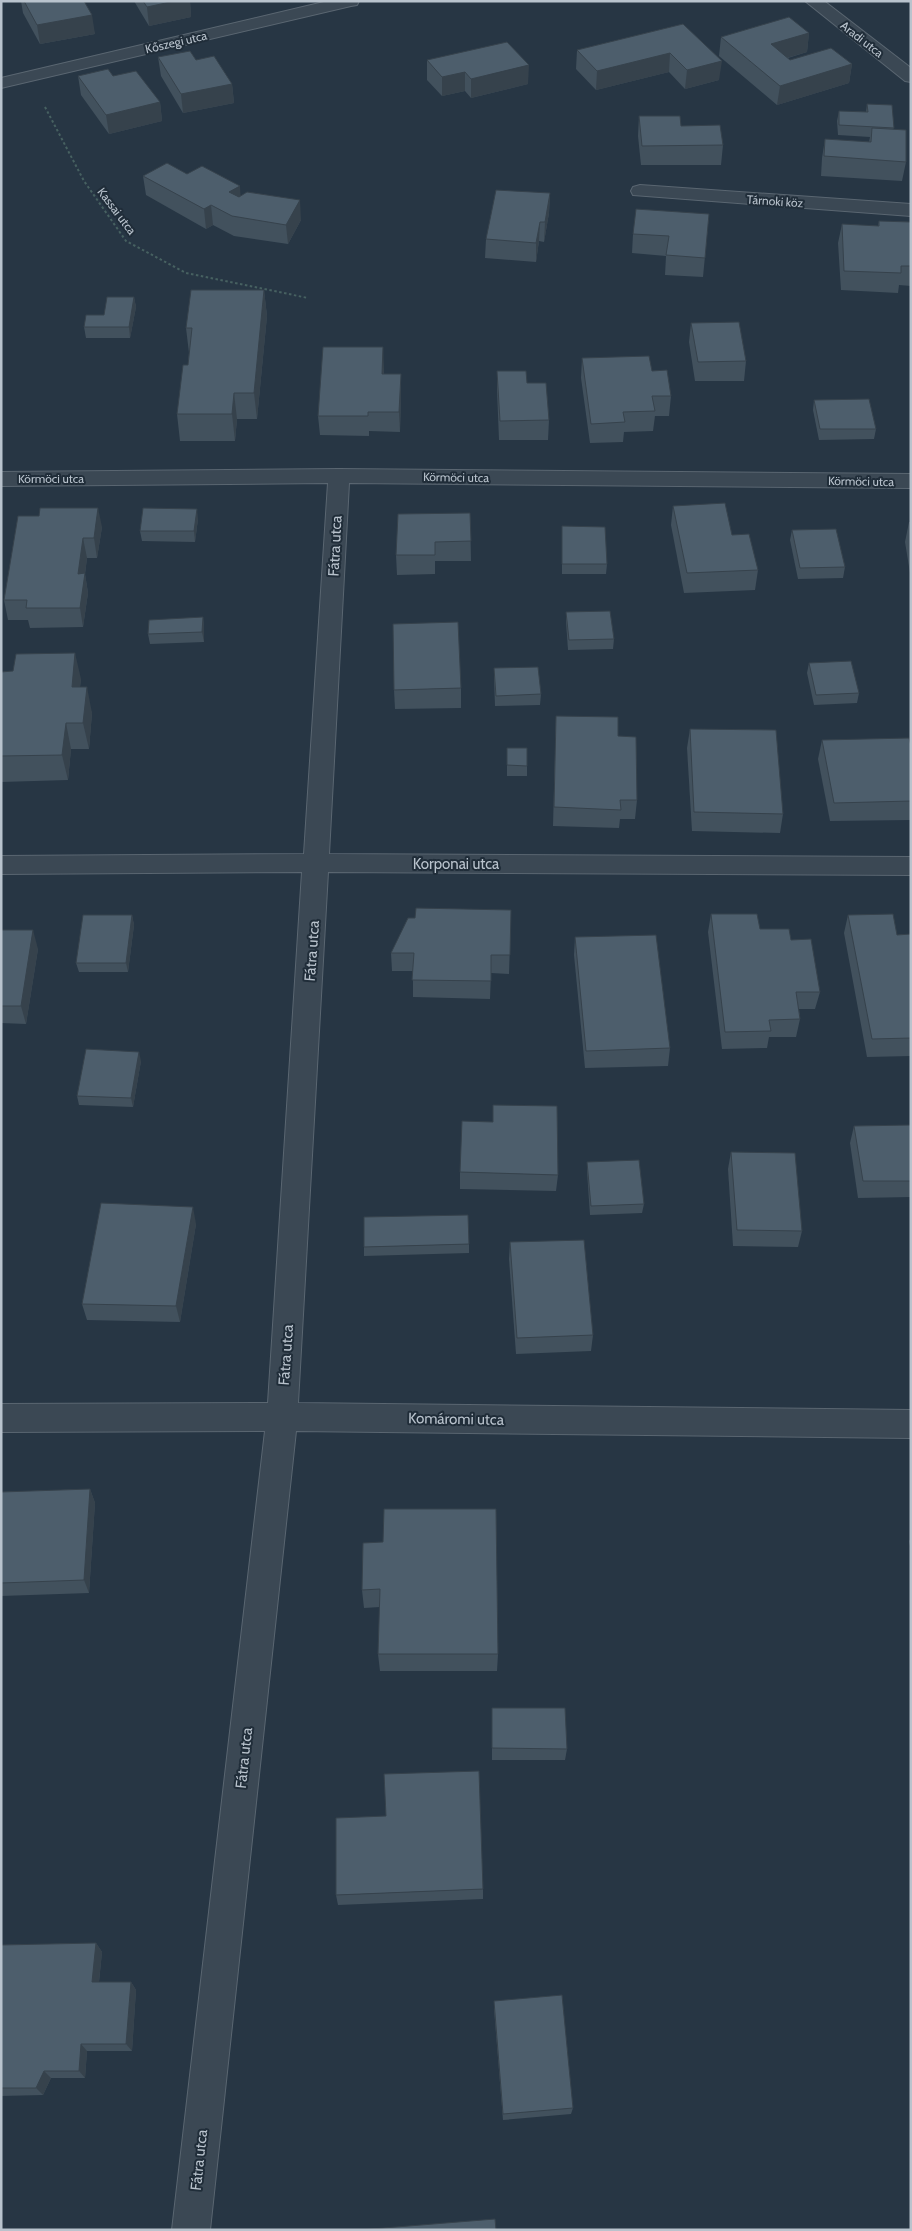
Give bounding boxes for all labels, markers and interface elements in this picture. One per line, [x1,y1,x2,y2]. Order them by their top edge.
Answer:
street label: Aradi utca [838,18,887,61]
street label: Kőszegi utca [144,28,209,56]
street label: Kassai utca [94,185,140,238]
street label: Tárnoki köz [746,192,804,210]
street label: Körmöci utca [423,469,489,485]
street label: Körmöci utca [18,471,84,486]
street label: Körmöci utca [828,473,894,489]
street label: Fátra utca [324,514,346,577]
street label: Korponai utca [413,855,500,873]
street label: Fátra utca [301,919,323,982]
street label: Fátra utca [275,1323,297,1386]
street label: Komáromi utca [408,1409,505,1429]
street label: Fátra utca [232,1726,256,1789]
street label: Fátra utca [187,2128,211,2191]

